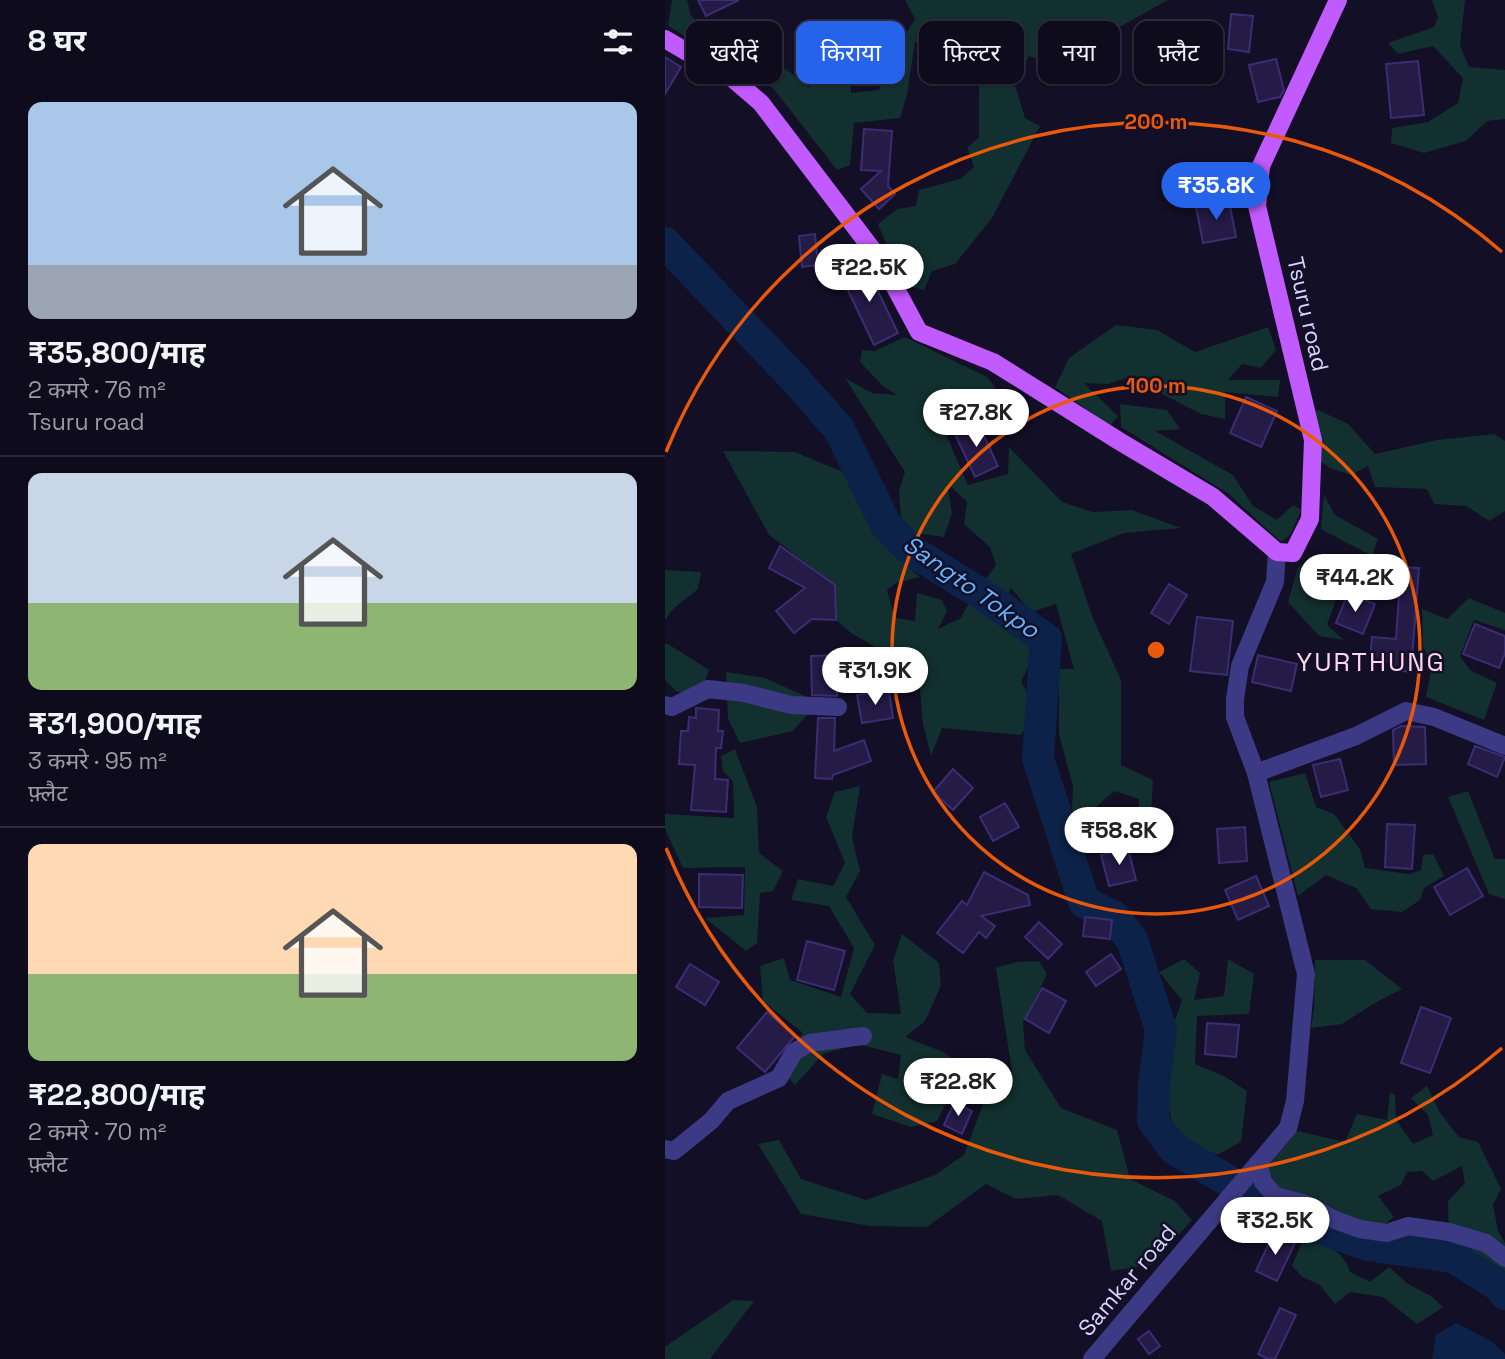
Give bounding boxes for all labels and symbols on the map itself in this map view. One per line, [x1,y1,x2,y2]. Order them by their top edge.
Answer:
text: 200 m [1125,108,1187,135]
pin: ₹35.8K [1159,162,1273,222]
pin: ₹22.5K [812,244,926,304]
street label: Tsuru road [1280,254,1336,374]
text: 100 m [1126,372,1186,399]
pin: ₹27.8K [919,390,1033,449]
water label: Sangto Tokpo [897,528,1046,646]
pin: ₹44.2K [1298,554,1412,614]
centre of rings [1144,638,1168,662]
district label: YURTHUNG [1296,645,1446,679]
pin: ₹31.9K [818,648,932,707]
pin: ₹58.8K [1062,808,1176,867]
pin: ₹22.8K [901,1058,1015,1118]
pin: ₹32.5K [1218,1198,1332,1257]
street label: Samkar road [1071,1218,1183,1342]

